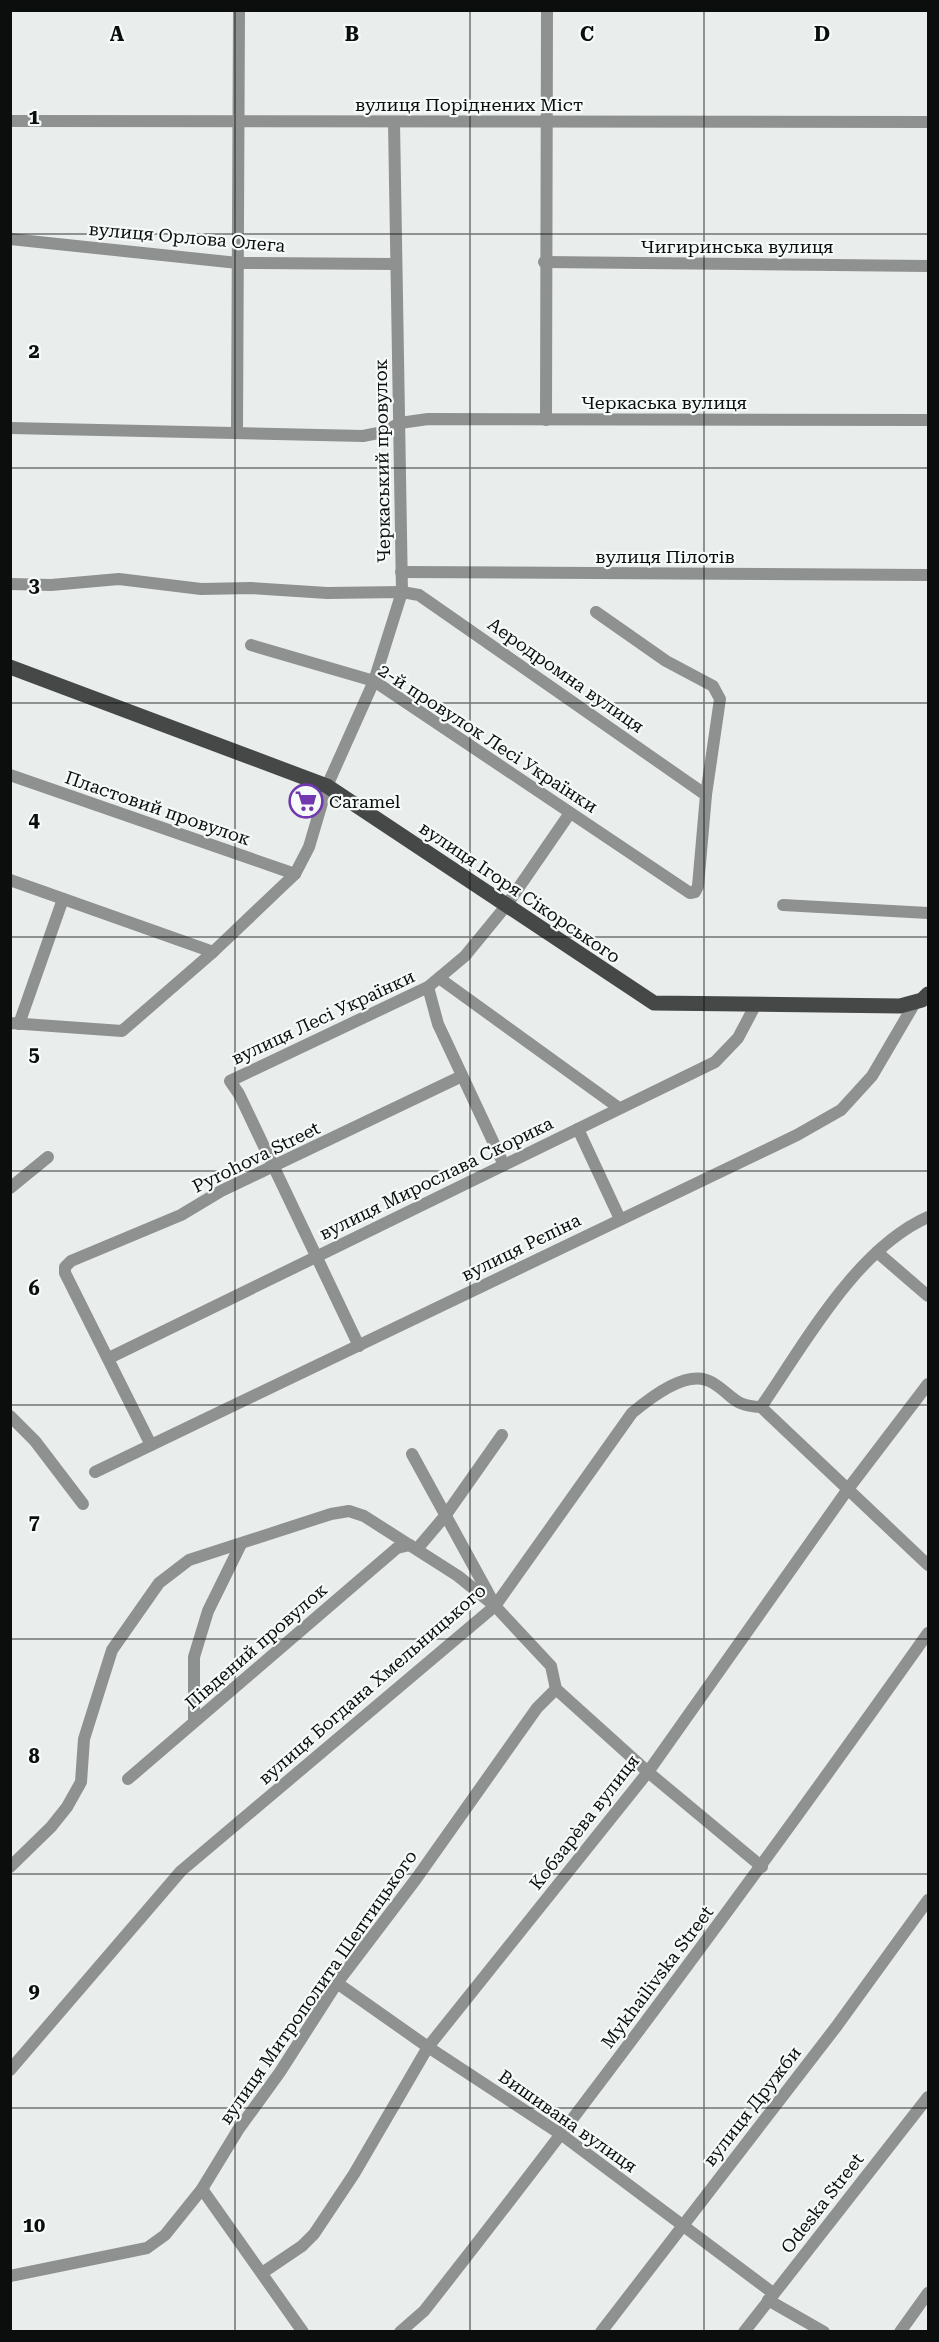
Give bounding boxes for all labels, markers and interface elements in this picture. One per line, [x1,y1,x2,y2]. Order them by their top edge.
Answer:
text: A [110,22,125,46]
text: B [345,22,359,46]
text: C [580,22,594,46]
text: D [814,22,830,46]
street label: вулиця Поріднених Міст [355,94,583,115]
text: 1 [28,105,40,129]
street label: вулиця Орлова Олега [88,218,286,256]
street label: Чигиринська вулиця [640,236,834,257]
text: 2 [28,339,40,363]
street label: Черкаський провулок [370,359,394,563]
street label: Черкаська вулиця [581,392,747,413]
street label: вулиця Пілотів [595,546,735,567]
text: 3 [28,573,40,597]
street label: Аеродромна вулиця [484,613,648,737]
street label: 2-й провулок Лесі Українки [374,659,602,817]
street label: Пластовий провулок [63,766,253,850]
supermarket icon: Caramel [288,783,324,819]
place label: Caramel [329,791,401,812]
text: 4 [28,808,40,832]
street label: вулиця Ігоря Сікорського [416,817,624,967]
street label: вулиця Лесі Українки [228,965,418,1069]
text: 5 [28,1042,40,1066]
street label: вулиця Мирослава Скорика [316,1112,557,1244]
street label: Pyrohova Street [189,1117,323,1197]
street label: вулиця Рєпіна [458,1209,584,1285]
text: 6 [28,1276,40,1300]
text: 7 [28,1510,40,1534]
street label: Південий провулок [181,1579,331,1713]
street label: вулиця Богдана Хмельницького [254,1580,490,1788]
text: 8 [28,1744,40,1768]
street label: Кобзарèва вулиця [525,1750,643,1894]
street label: вулиця Митрополита Шептицького [215,1846,421,2128]
street label: Mykhailivska Street [597,1902,717,2052]
text: 9 [28,1979,40,2003]
street label: вулиця Дружби [699,2042,805,2170]
street label: Вишивана вулиця [495,2065,641,2177]
street label: Odeska Street [776,2149,868,2257]
text: 10 [23,2213,45,2237]

